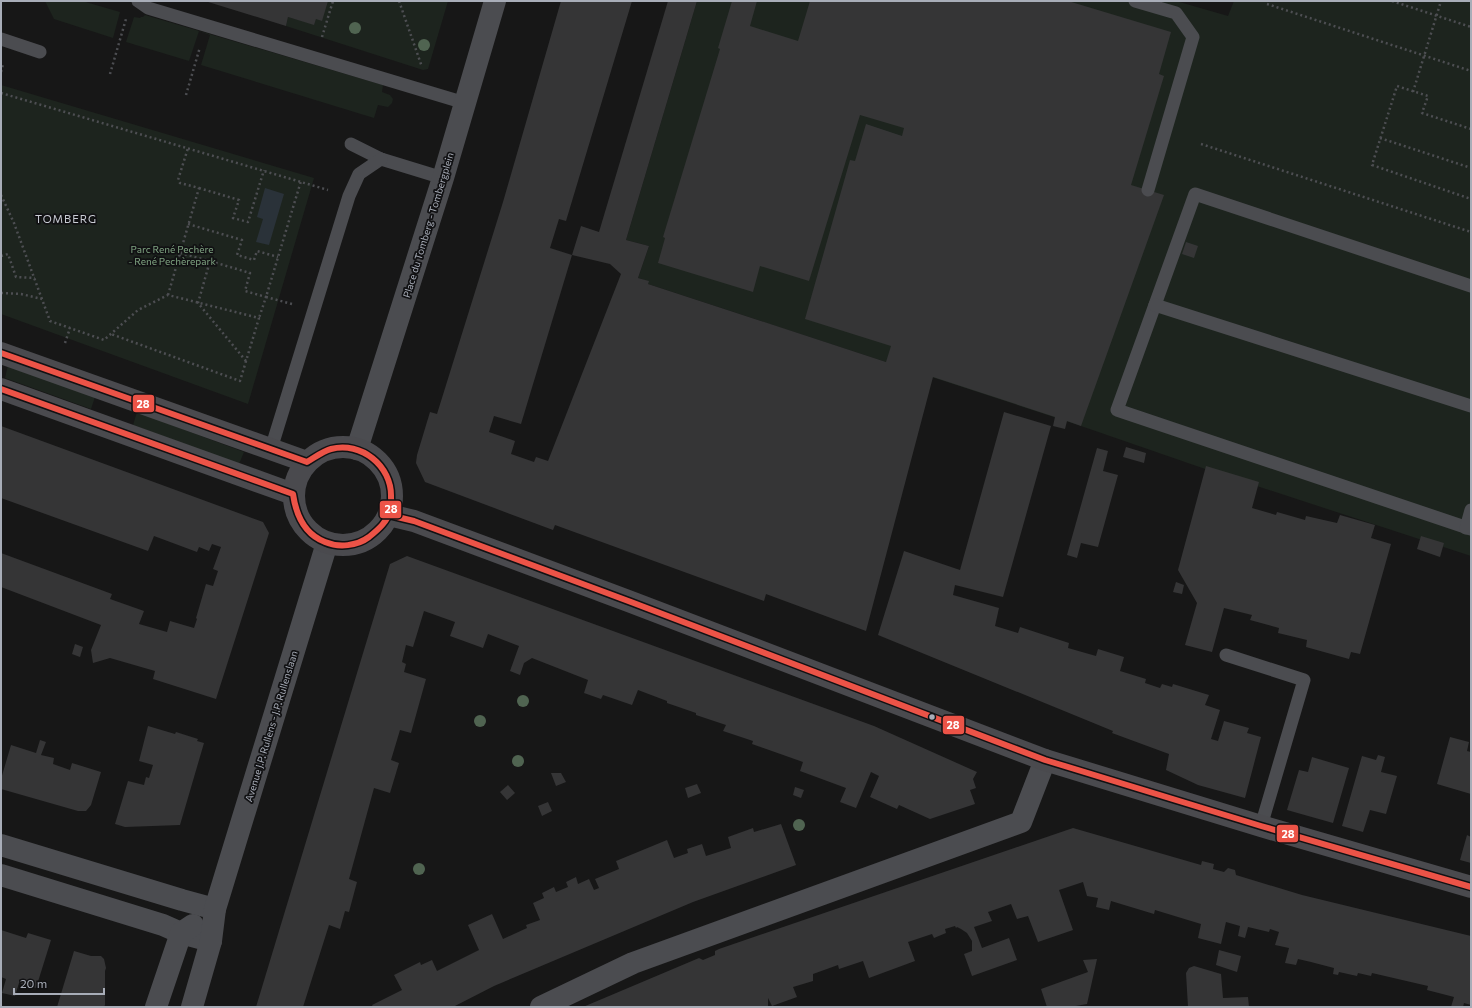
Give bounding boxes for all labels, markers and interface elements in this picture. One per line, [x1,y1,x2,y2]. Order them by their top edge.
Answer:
street label: Place du Tomberg - Tombergplein [400,151,456,299]
district label: TOMBERG [35,212,97,225]
park label: Parc René Pechère - René Pechèrepark [128,243,216,267]
line badge: 28 [132,394,155,413]
text: 28 [137,397,150,410]
line badge: 28 [379,500,402,519]
text: 28 [385,502,398,515]
street label: Avenue J.P. Rullens - J.P. Rullenslaan [242,649,300,803]
unlabelled marker [927,712,937,722]
line badge: 28 [942,715,965,735]
text: 28 [947,718,960,731]
line badge: 28 [1276,824,1299,843]
text: 28 [1282,827,1295,840]
scale bar [14,970,104,996]
text: 20 m [20,976,47,990]

